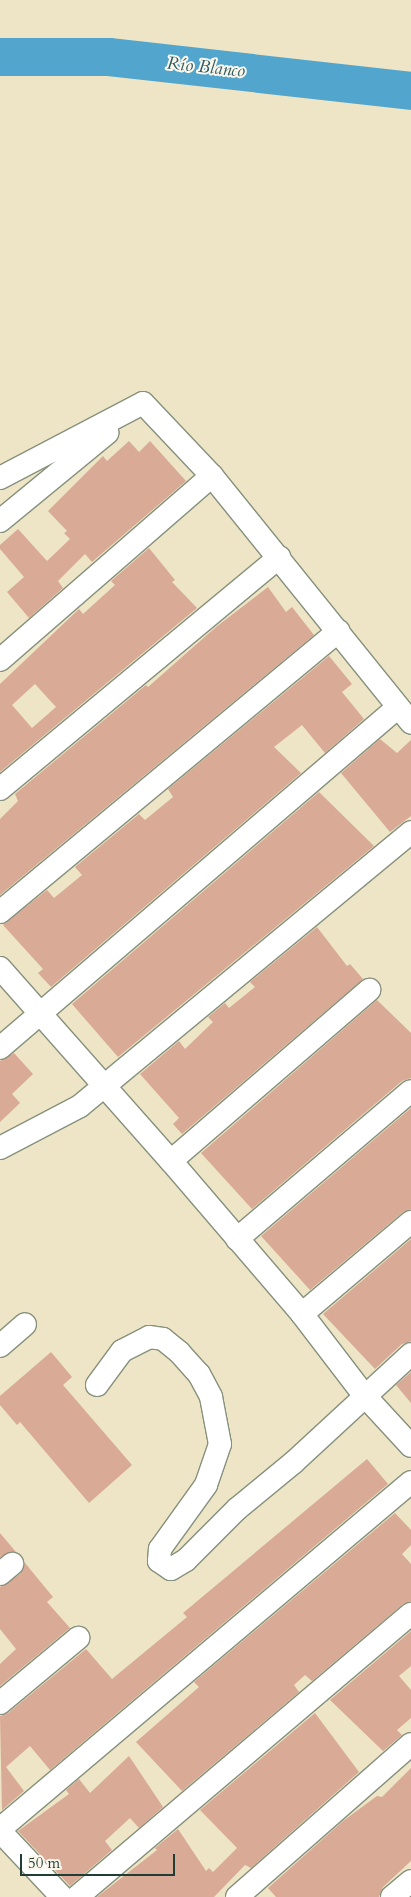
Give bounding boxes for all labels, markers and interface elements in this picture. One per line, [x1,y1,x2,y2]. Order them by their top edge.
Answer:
water label: Río Blanco [166,53,246,83]
scale bar [22,1844,178,1876]
text: 50 m [28,1853,60,1873]

